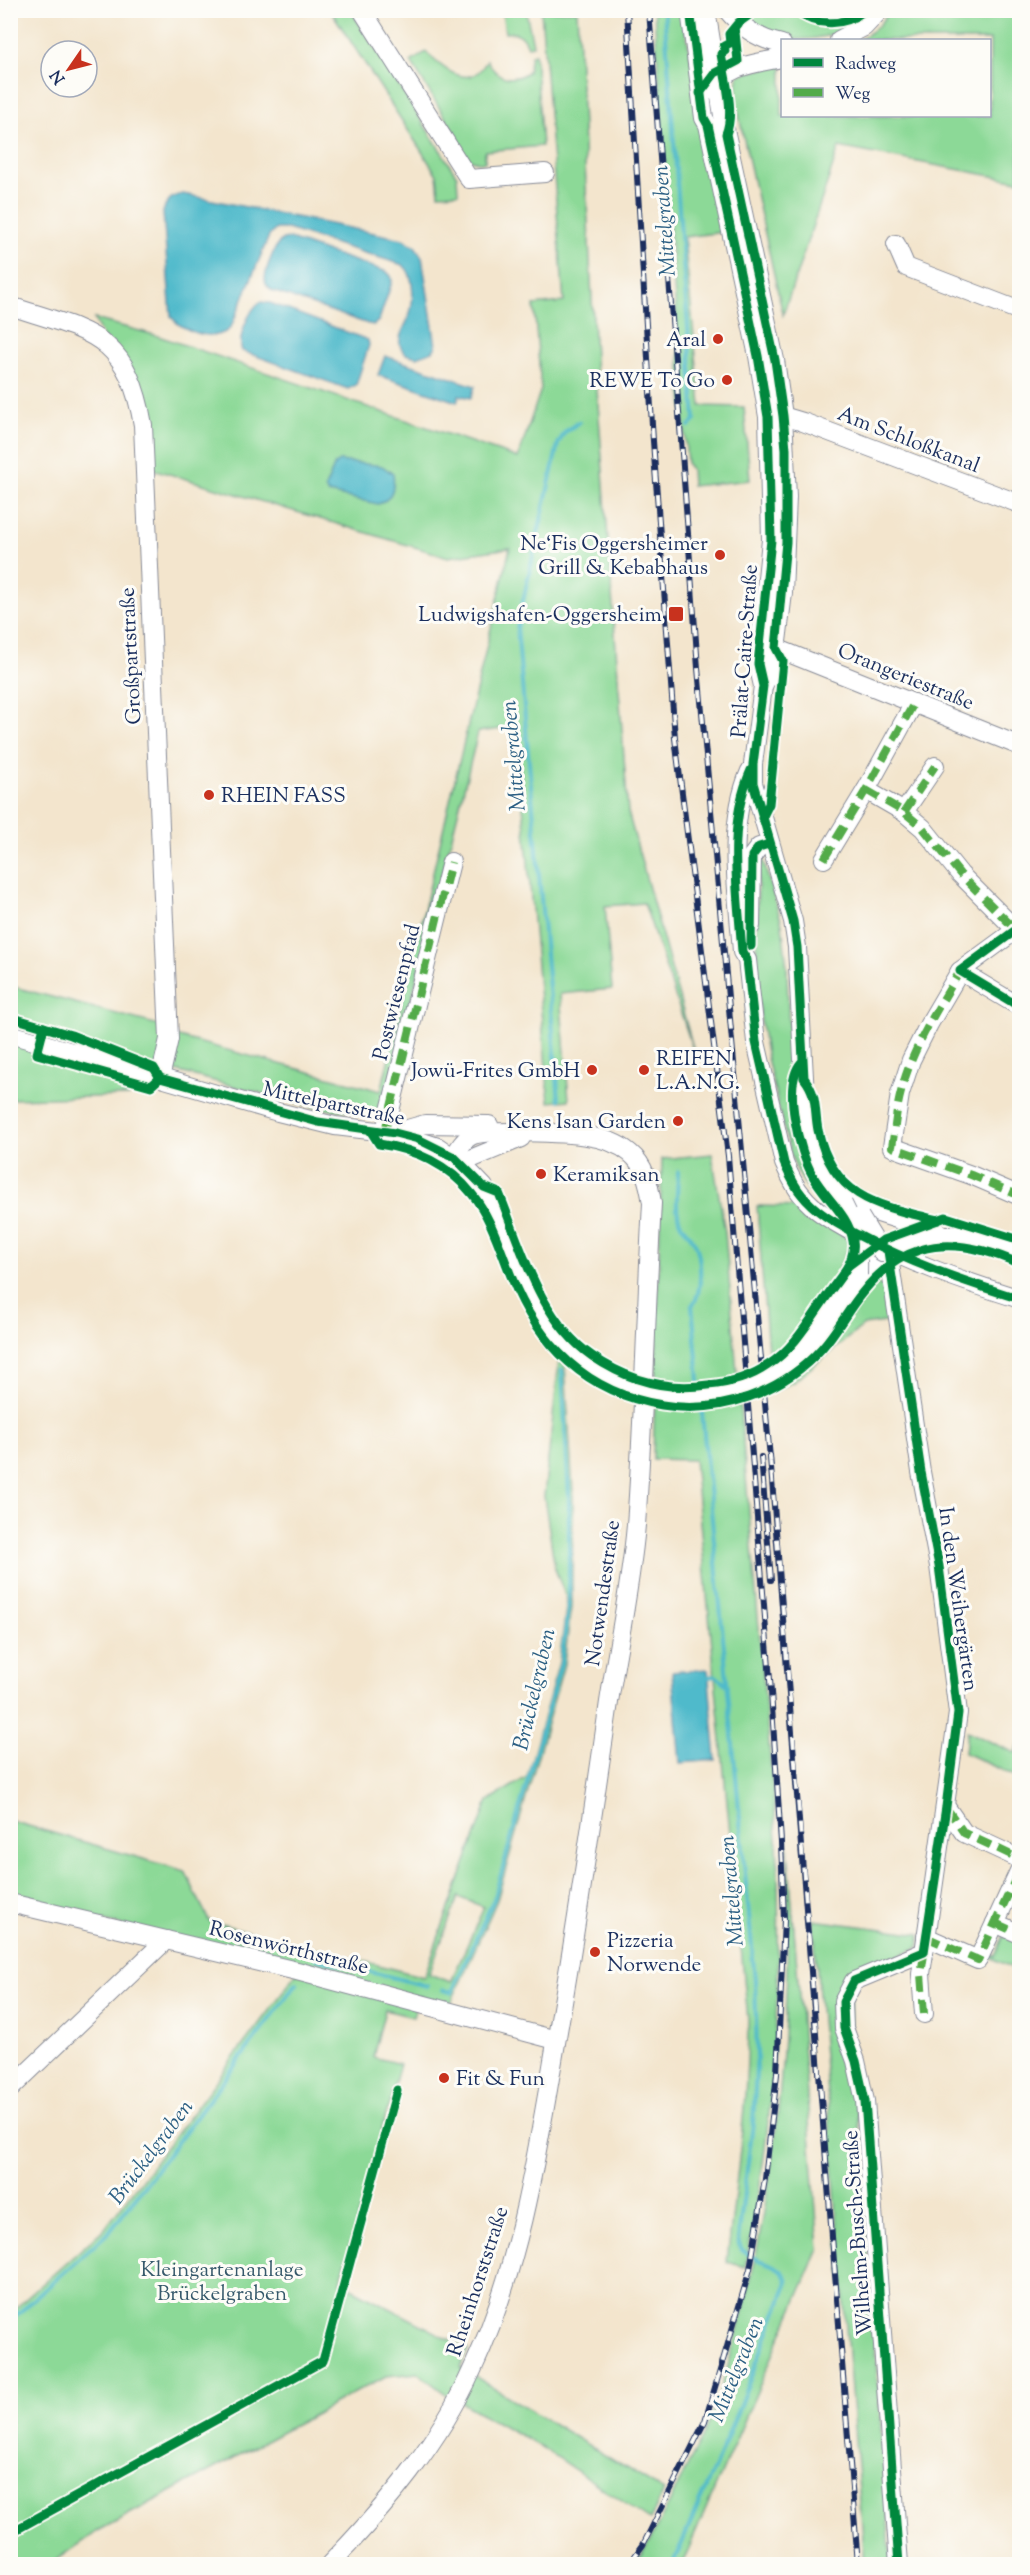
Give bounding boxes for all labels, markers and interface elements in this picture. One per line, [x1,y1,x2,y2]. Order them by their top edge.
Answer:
north arrow [39,39,99,99]
legend [781,39,991,117]
text: Radweg [835,52,896,78]
text: N [46,64,72,88]
text: Weg [835,82,871,108]
water label: Mittelgraben [646,164,686,277]
place label: Aral [666,326,706,356]
marker: Aral [711,332,725,346]
place label: REWE To Go [589,367,715,397]
marker: REWE To Go [720,373,734,387]
street label: Am Schloßkanal [833,400,984,482]
place label: Ne‘Fis Oggersheimer Grill & Kebabhaus [520,530,708,584]
marker: Ne‘Fis Oggersheimer Grill & Kebabhaus [713,548,727,562]
street label: Prälat-Caire-Straße [725,563,767,739]
street label: Großpartstraße [113,587,151,725]
place label: Ludwigshafen-Oggersheim [418,601,662,631]
marker: Ludwigshafen-Oggersheim [667,605,685,623]
street label: Orangeriestraße [832,637,978,719]
water label: Mittelgraben [494,699,536,813]
place label: RHEIN FASS [221,782,346,812]
marker: RHEIN FASS [202,788,216,802]
street label: Postwiesenpfad [366,921,429,1064]
place label: REIFEN L.A.N.G. [656,1045,740,1099]
place label: Jowü-Frites GmbH [410,1057,580,1087]
marker: Jowü-Frites GmbH [585,1063,599,1077]
marker: REIFEN L.A.N.G. [637,1063,651,1077]
street label: Mittelpartstraße [260,1075,408,1135]
place label: Kens Isan Garden [507,1108,666,1138]
marker: Kens Isan Garden [671,1114,685,1128]
place label: Keramiksan [553,1161,660,1191]
marker: Keramiksan [534,1167,548,1181]
street label: In den Weihergärten [929,1505,985,1693]
street label: Notwendestraße [579,1518,629,1668]
water label: Brückelgraben [506,1625,566,1754]
water label: Mittelgraben [712,1834,754,1948]
street label: Rosenwörthstraße [206,1915,372,1983]
place label: Pizzeria Norwende [607,1927,701,1981]
marker: Pizzeria Norwende [588,1945,602,1959]
place label: Fit & Fun [456,2065,545,2095]
marker: Fit & Fun [437,2071,451,2085]
water label: Brückelgraben [102,2093,203,2212]
street label: Wilhelm-Busch-Straße [837,2129,881,2337]
street label: Rheinhorststraße [441,2203,517,2360]
park label: Kleingartenanlage Brückelgraben [141,2256,303,2310]
water label: Mittelgraben [702,2312,774,2428]

